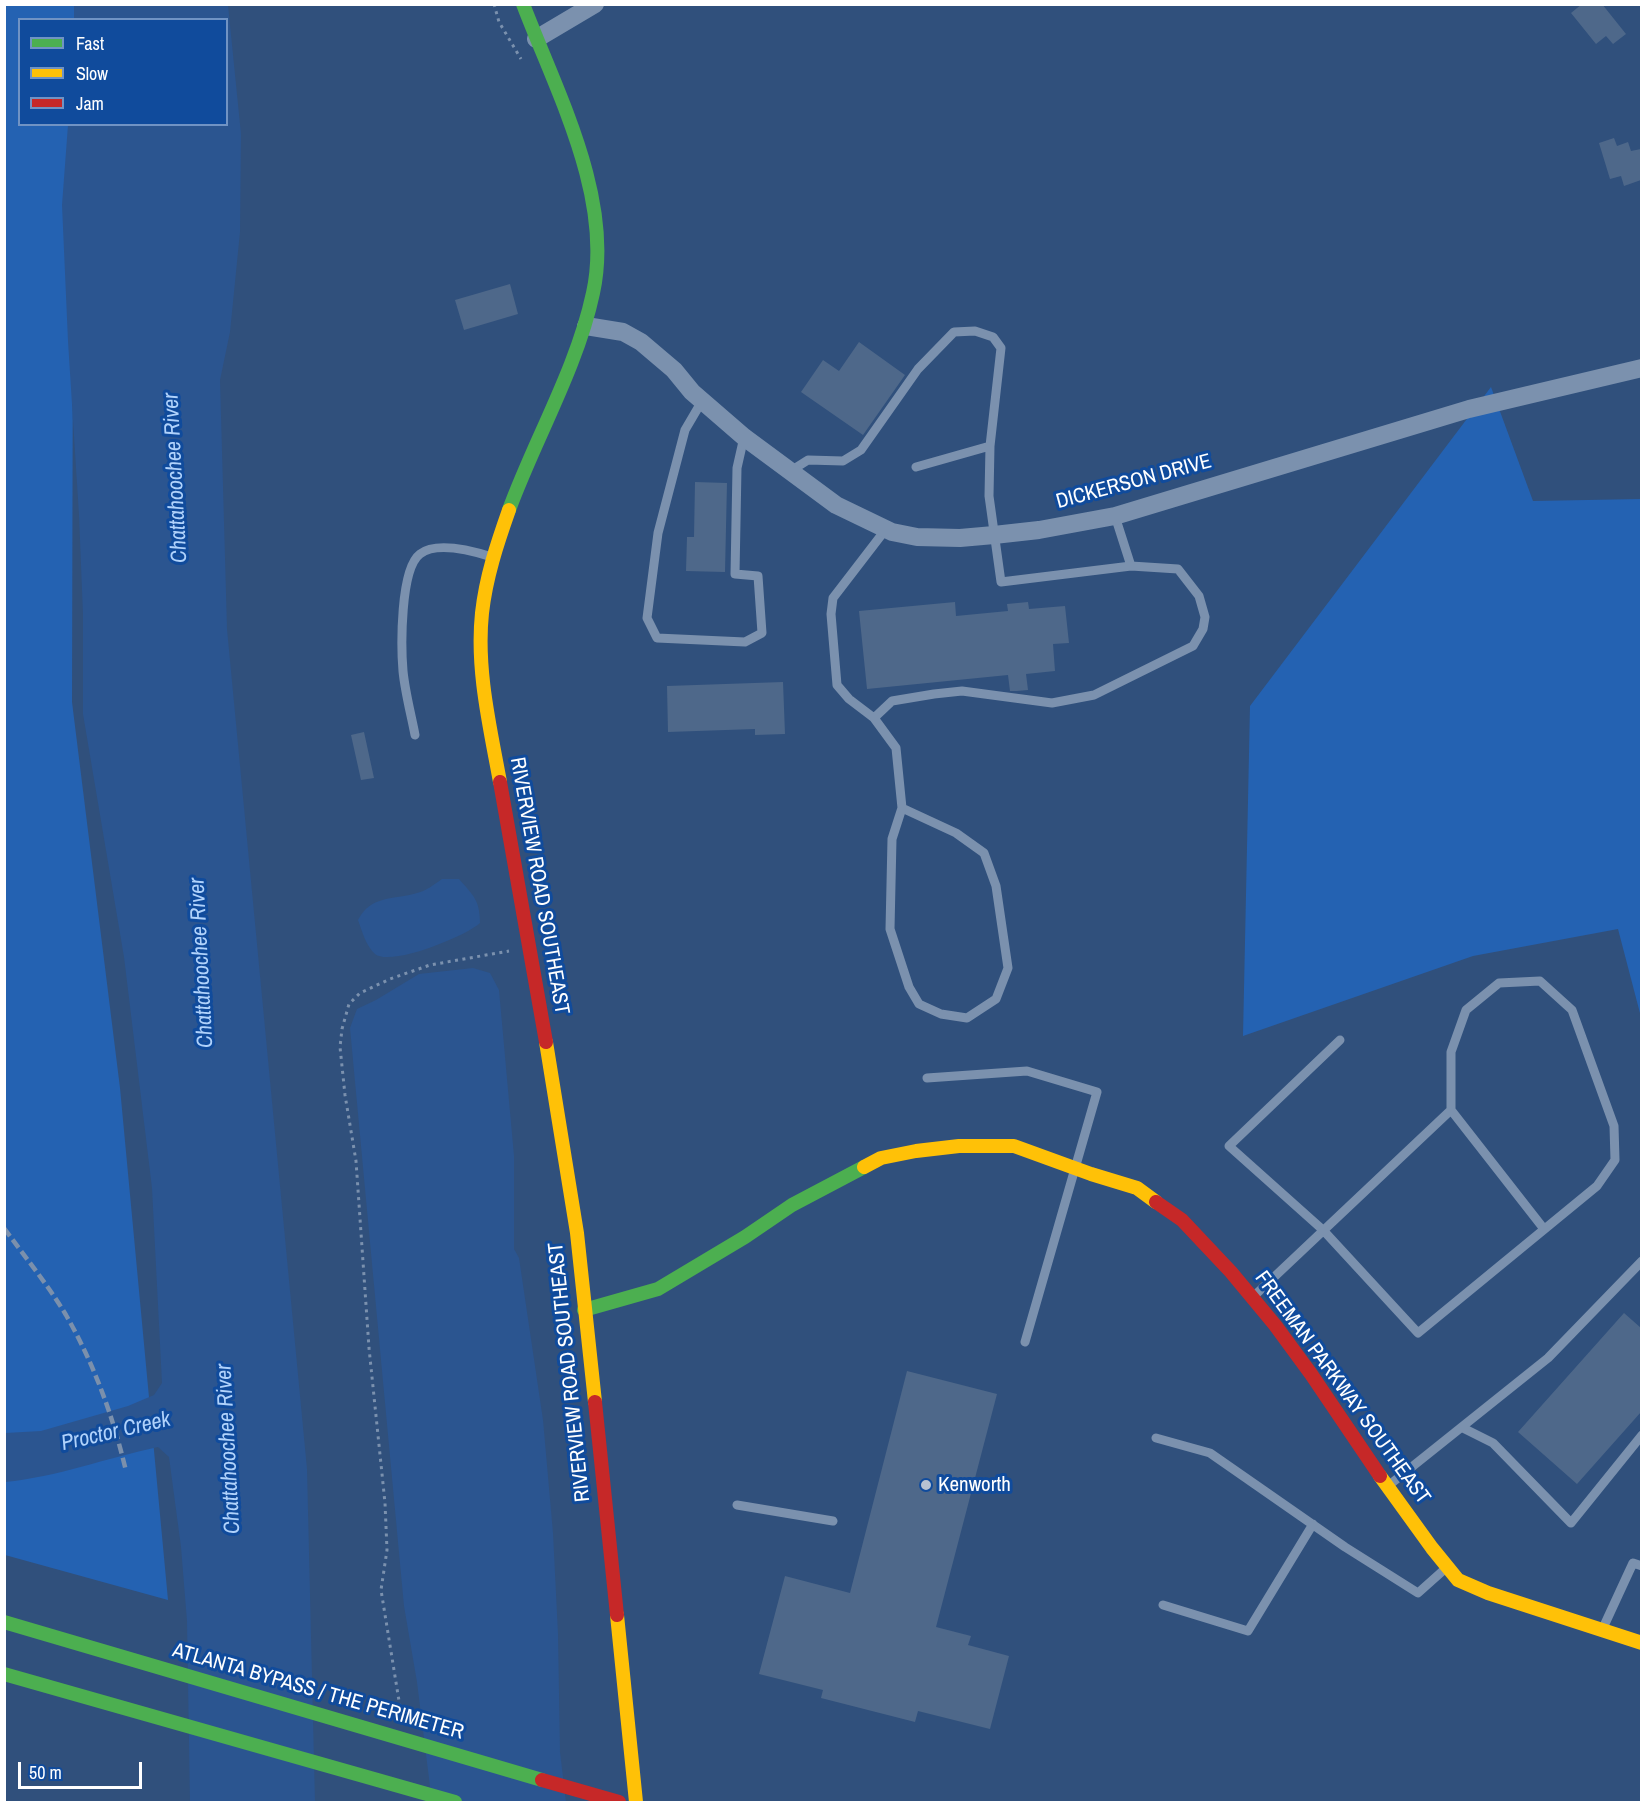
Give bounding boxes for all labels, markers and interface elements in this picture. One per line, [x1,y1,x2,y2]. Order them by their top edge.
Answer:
legend [18,18,228,126]
text: Fast [76,31,104,56]
text: Slow [76,61,108,86]
text: Jam [76,91,104,116]
water label: Chattahoochee River [158,392,194,564]
street label: DICKERSON DRIVE [1054,449,1214,515]
street label: RIVERVIEW ROAD SOUTHEAST [504,755,574,1017]
water label: Chattahoochee River [184,877,220,1049]
street label: RIVERVIEW ROAD SOUTHEAST [544,1241,596,1503]
street label: FREEMAN PARKWAY SOUTHEAST [1249,1267,1435,1509]
water label: Chattahoochee River [211,1363,247,1535]
water label: Proctor Creek [59,1407,173,1457]
place label: Kenworth [938,1472,1011,1498]
marker: Kenworth [919,1478,933,1492]
street label: ATLANTA BYPASS / THE PERIMETER [170,1638,466,1746]
scale bar [21,1750,146,1788]
text: 50 m [29,1760,62,1785]

